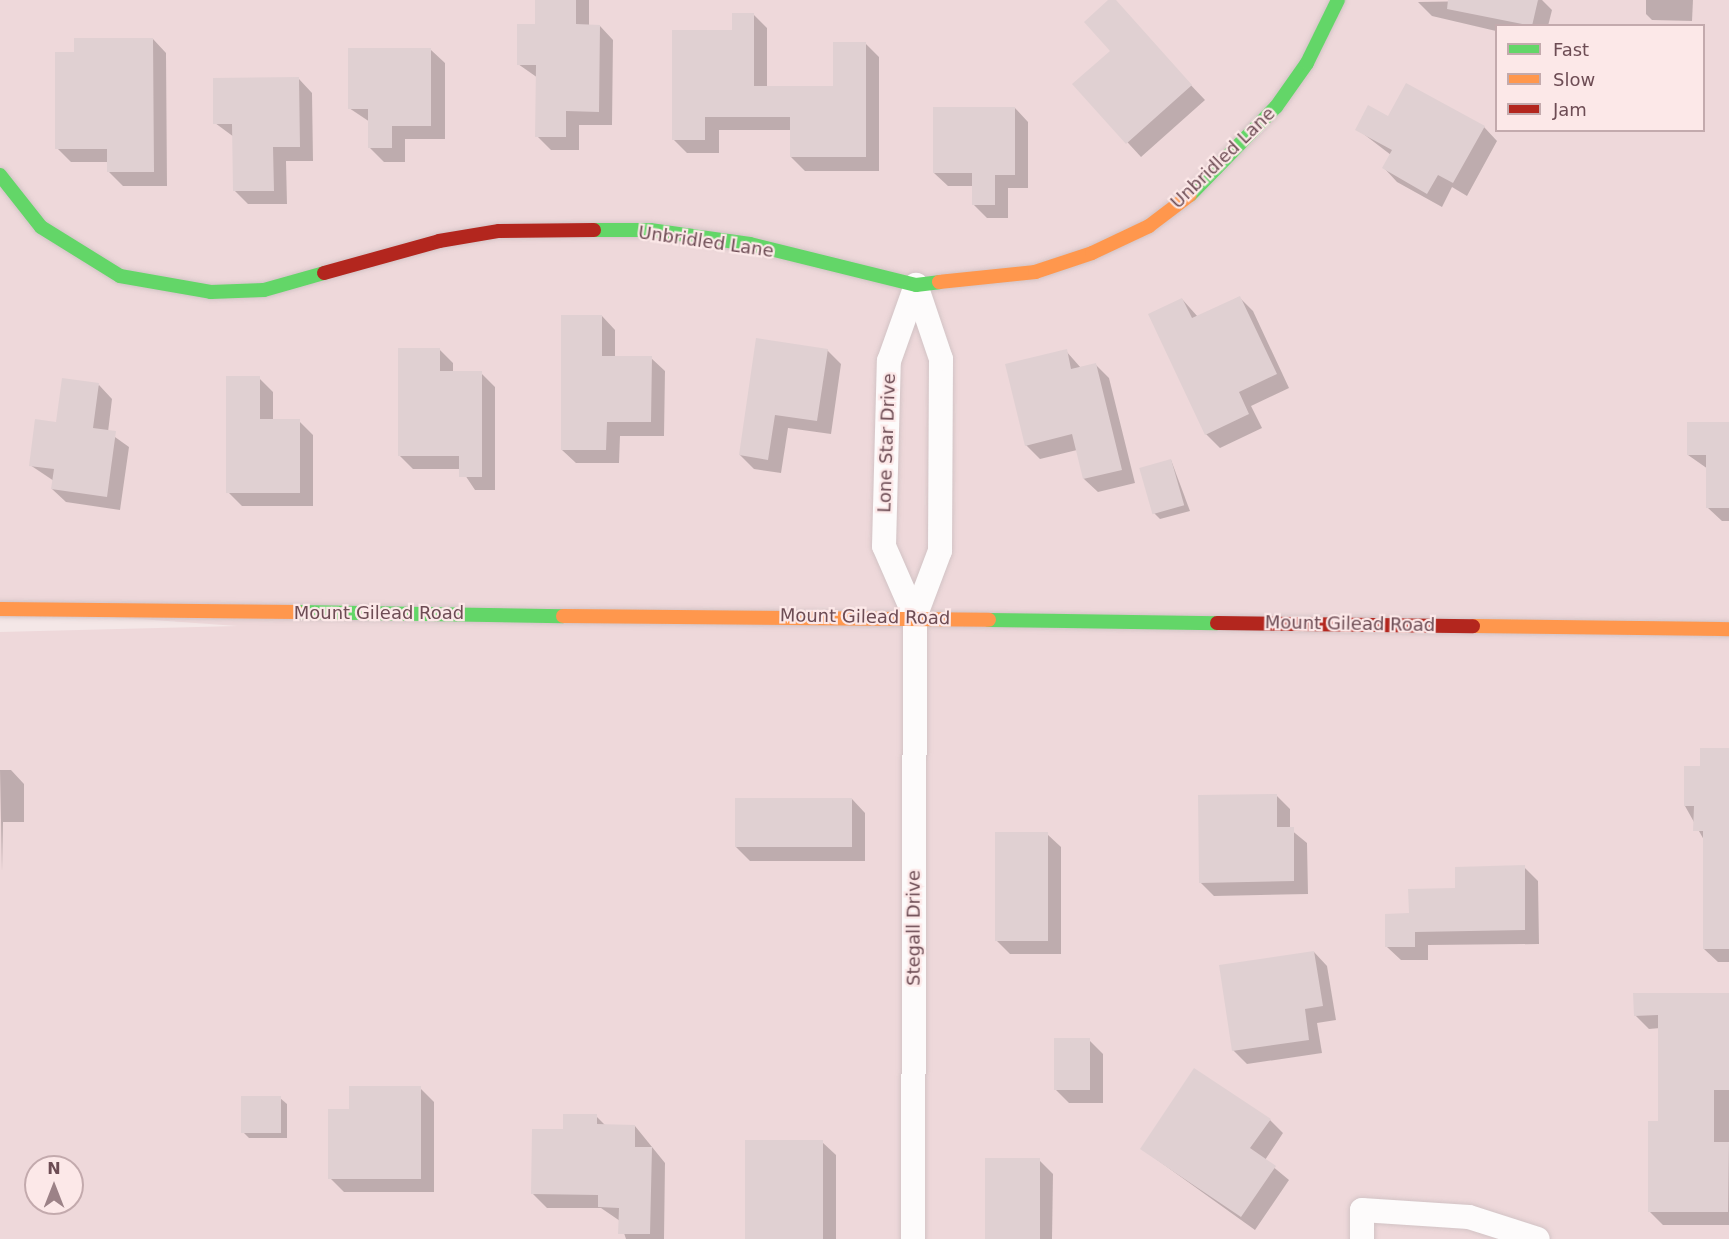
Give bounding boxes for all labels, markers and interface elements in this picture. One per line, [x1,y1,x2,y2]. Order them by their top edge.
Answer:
legend [1495,24,1705,132]
text: Fast [1553,39,1589,60]
text: Slow [1553,69,1595,90]
text: Jam [1553,99,1587,120]
street label: Unbridled Lane [1166,103,1280,213]
street label: Unbridled Lane [637,222,775,262]
street label: Lone Star Drive [874,373,900,513]
street label: Mount Gilead Road [294,602,464,624]
street label: Mount Gilead Road [780,605,950,629]
street label: Mount Gilead Road [1265,612,1435,636]
street label: Stegall Drive [903,870,925,986]
north arrow [24,1155,84,1215]
text: N [47,1159,61,1178]

